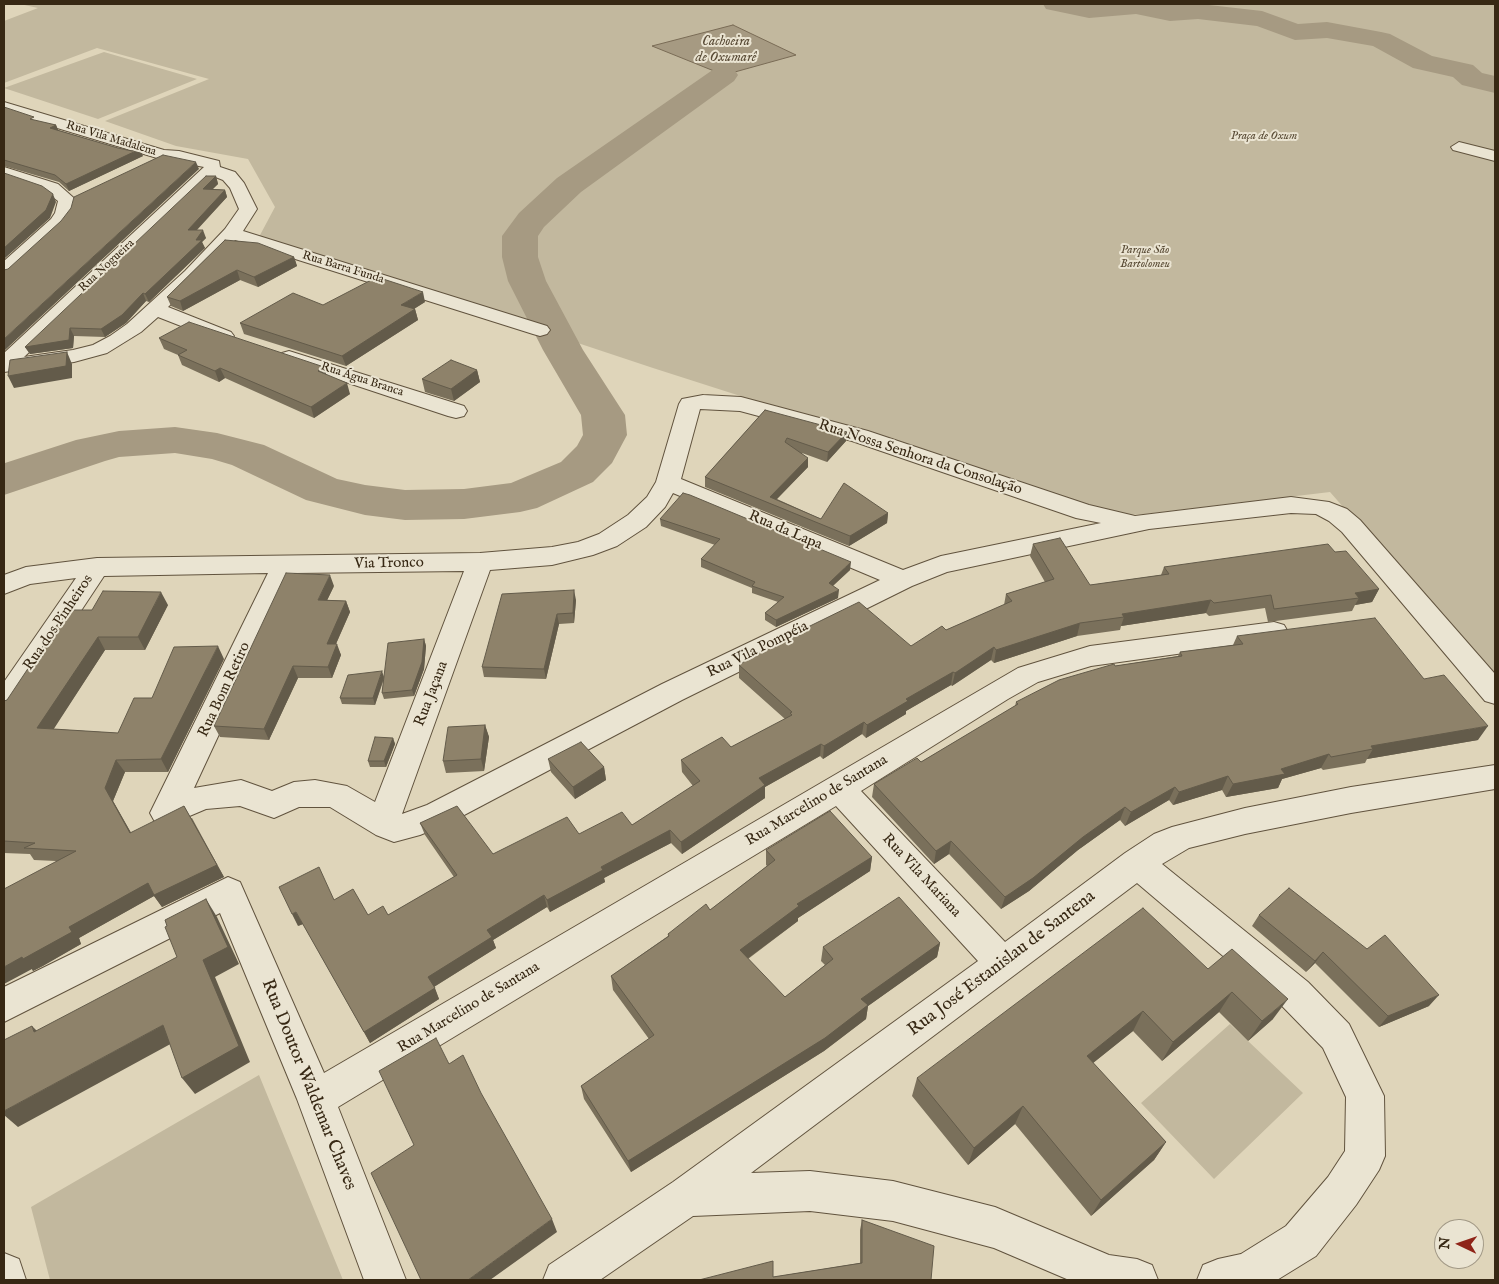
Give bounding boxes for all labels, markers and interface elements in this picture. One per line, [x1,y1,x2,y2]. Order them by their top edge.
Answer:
water label: Cachoeira de Oxumarê [696,34,756,66]
street label: Rua Vila Madalena [64,118,158,160]
park label: Praça de Oxum [1231,130,1297,144]
street label: Rua Nogueira [76,237,138,295]
park label: Parque São Bartolomeu [1120,244,1170,272]
street label: Rua Barra Funda [300,249,386,287]
street label: Rua Água Branca [319,360,405,400]
street label: Rua Nossa Senhora da Consolação [816,417,1024,499]
street label: Rua da Lapa [745,507,825,555]
street label: Via Tronco [354,554,424,574]
street label: Rua dos Pinheiros [20,572,98,674]
street label: Rua Vila Pompéia [705,618,811,682]
street label: Rua Bom Retiro [195,640,255,740]
street label: Rua Jaçana [411,659,453,729]
street label: Rua Marcelino de Santana [743,752,891,850]
street label: Rua Vila Mariana [878,831,964,921]
street label: Rua José Estanislau de Santena [904,886,1100,1042]
street label: Rua Marcelino de Santana [395,959,543,1057]
street label: Rua Doutor Waldemar Chaves [256,976,360,1194]
north arrow [1434,1219,1484,1269]
text: N [1436,1237,1454,1250]

